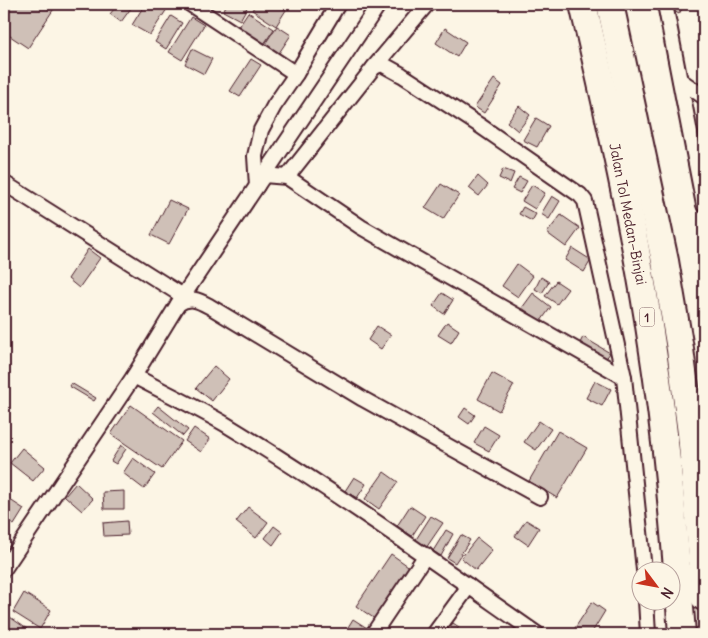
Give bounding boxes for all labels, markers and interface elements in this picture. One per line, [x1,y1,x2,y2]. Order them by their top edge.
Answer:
street label: Jalan Tol Medan–Binjai [605,142,651,286]
road number: 1 [640,308,654,326]
north arrow [630,560,680,610]
text: N [657,584,677,602]

